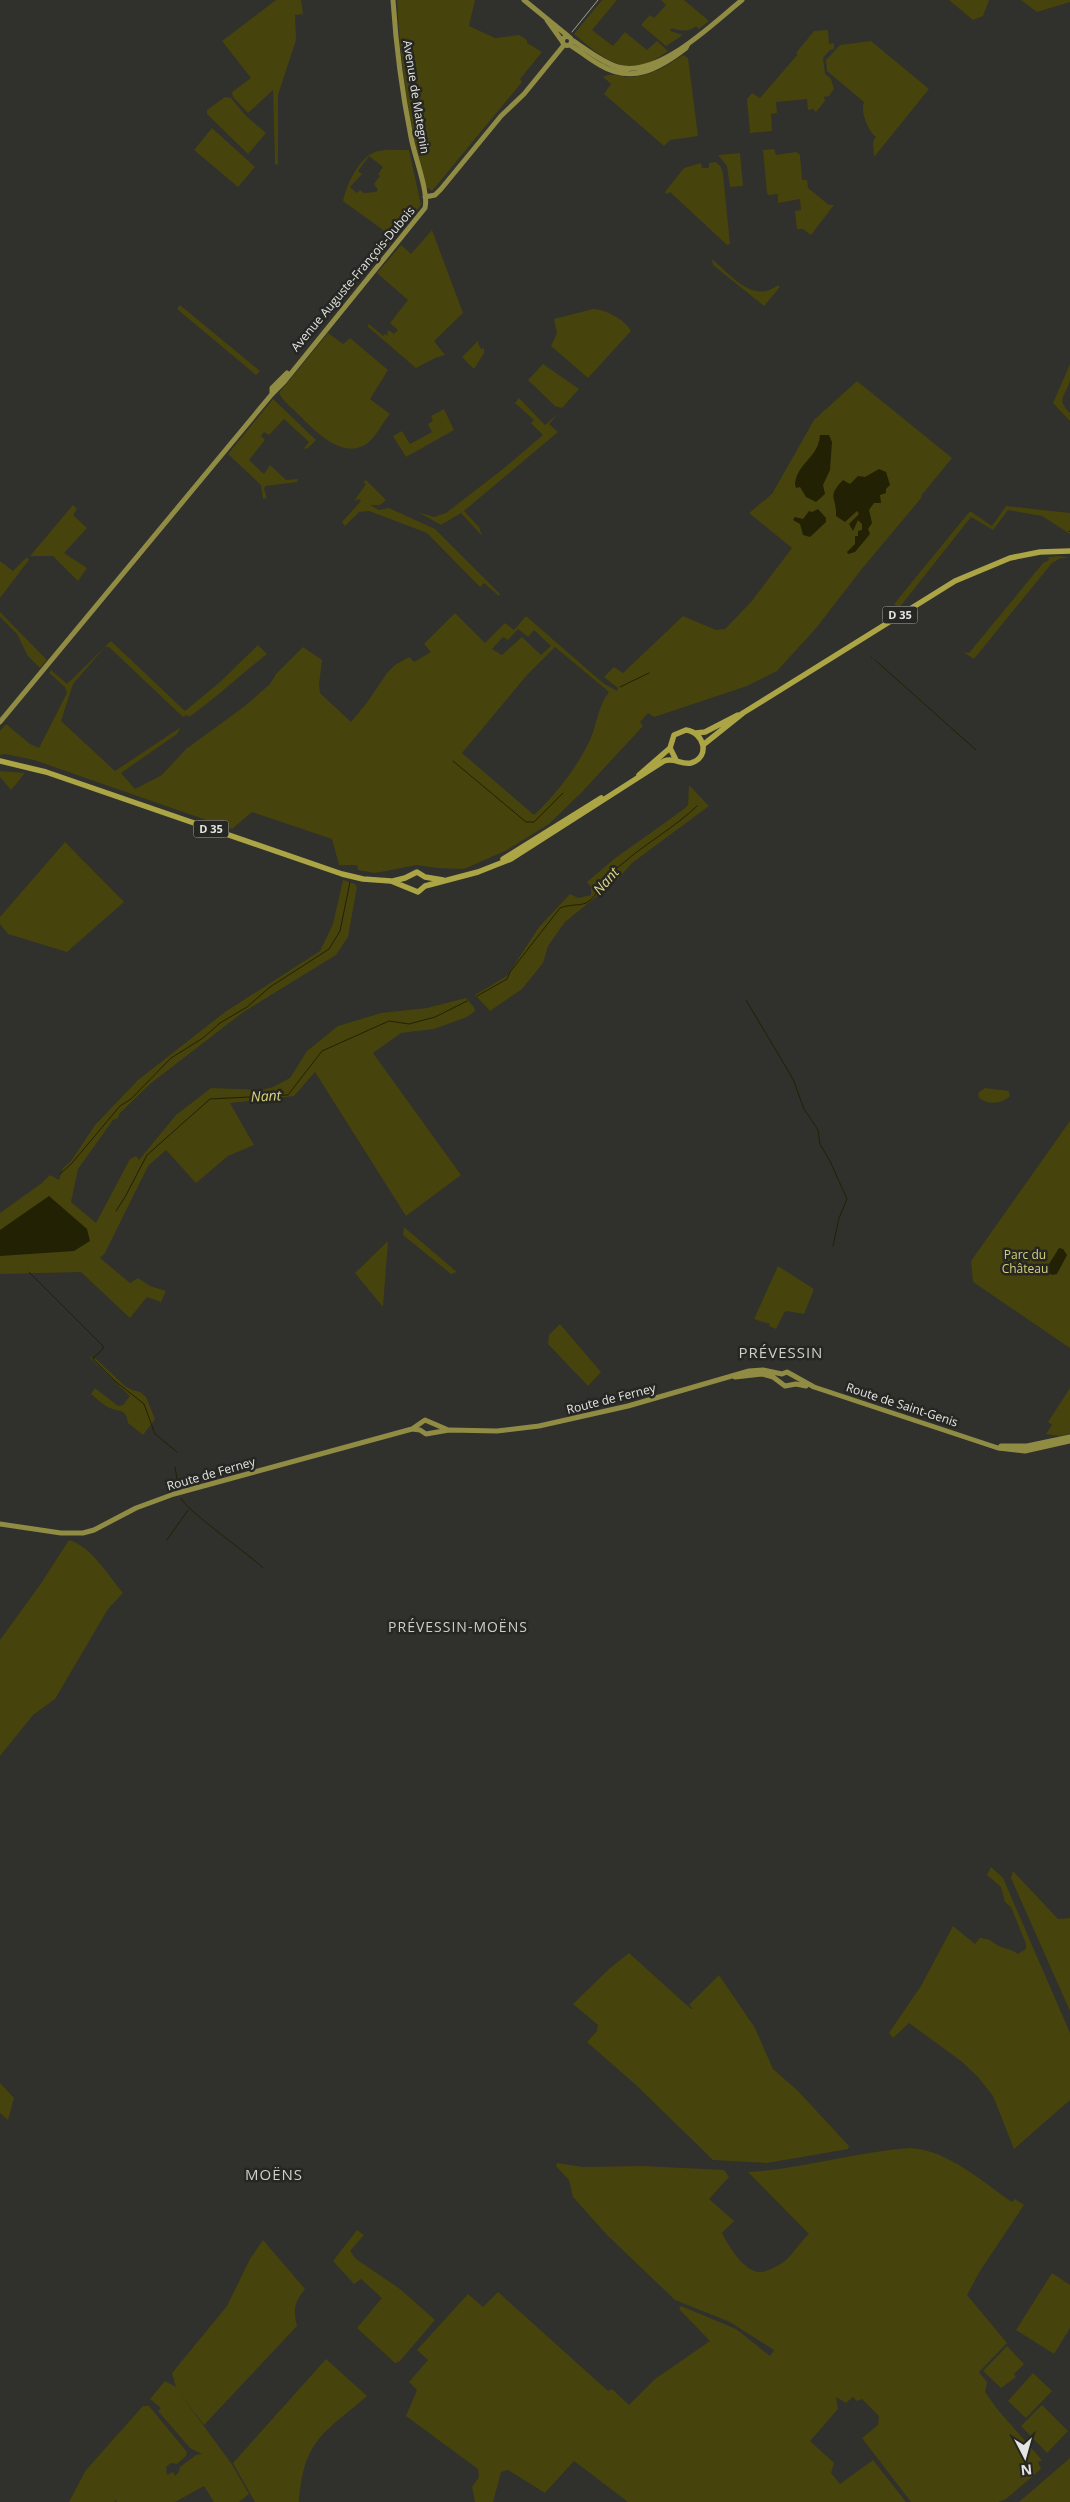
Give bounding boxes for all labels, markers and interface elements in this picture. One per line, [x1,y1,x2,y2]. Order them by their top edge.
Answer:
street label: Avenue de Mategnin [399,39,434,155]
street label: Avenue Auguste-François-Dubois [287,202,419,355]
road number: D 35 [882,606,918,624]
road number: D 35 [194,821,228,838]
water label: Nant [588,862,624,898]
water label: Nant [250,1085,283,1106]
park label: Parc du Château [1002,1246,1048,1277]
district label: PRÉVESSIN [739,1342,823,1362]
street label: Route de Saint-Genis [844,1378,961,1431]
street label: Route de Ferney [565,1379,658,1418]
street label: Route de Ferney [165,1452,258,1494]
district label: PRÉVESSIN-MOËNS [388,1617,528,1636]
district label: MOËNS [245,2164,303,2184]
north arrow [1000,2432,1050,2482]
text: N [1020,2460,1033,2480]

